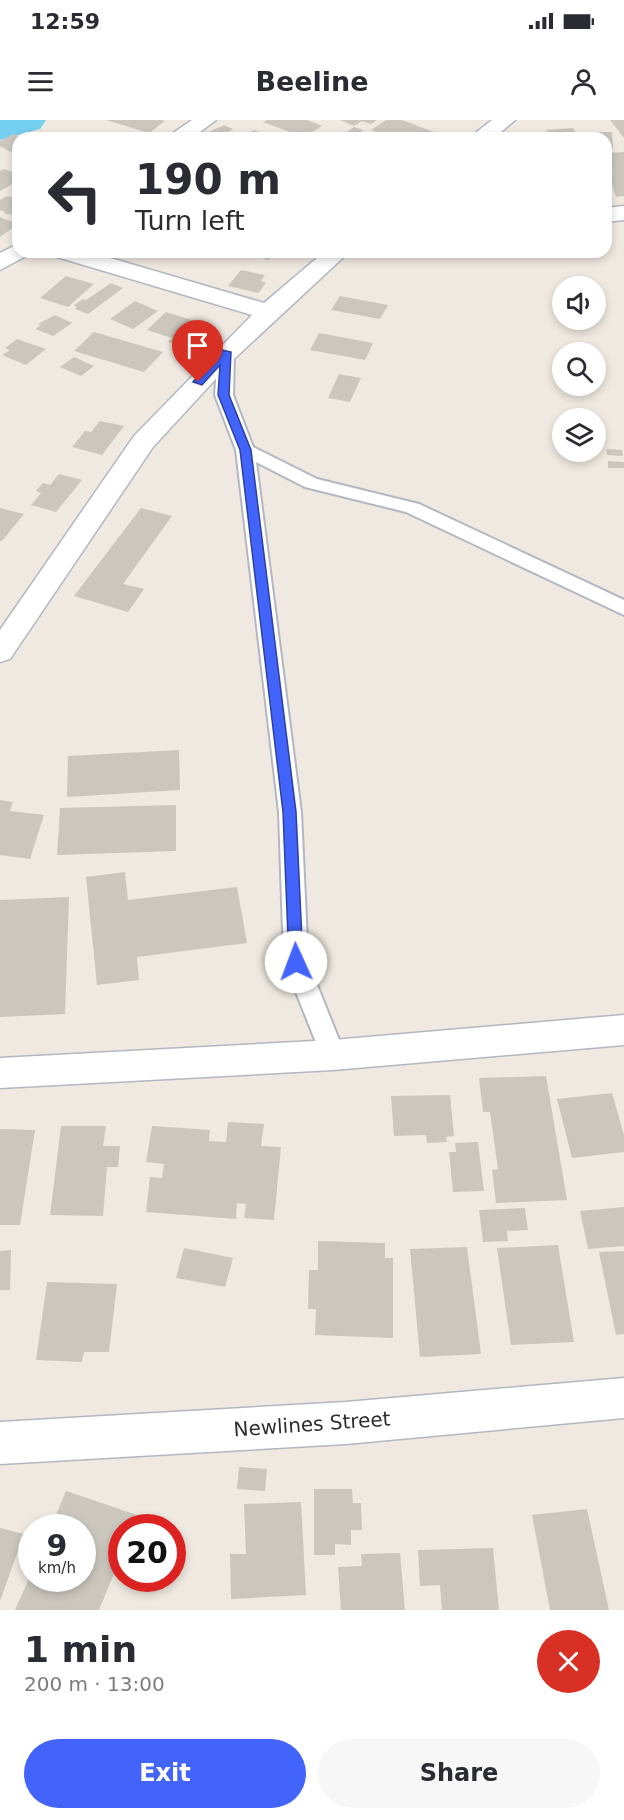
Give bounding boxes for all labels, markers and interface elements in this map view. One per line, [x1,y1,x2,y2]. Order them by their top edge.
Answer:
text: 12:59 [30,9,100,34]
icon: menu [24,65,57,98]
icon: person [567,65,600,98]
text: Beeline [255,66,369,97]
text: 190 m [135,155,281,204]
icon: left [36,156,114,234]
text: Turn left [135,205,245,236]
map controls [552,276,606,462]
button: sound [552,276,606,330]
pin [172,320,223,382]
icon: arrive [181,329,214,362]
button: search [552,342,606,396]
button: layers [552,408,606,462]
position arrow [264,930,328,994]
street label: Newlines Street [233,1407,391,1441]
speed limit sign: 20 [108,1514,186,1592]
text: 9 [47,1528,67,1563]
text: km/h [38,1559,76,1577]
text: 1 min [24,1629,137,1670]
button: close [537,1630,600,1693]
text: 200 m · 13:00 [24,1672,165,1696]
button: Exit [24,1739,306,1808]
button: Share [318,1739,600,1808]

